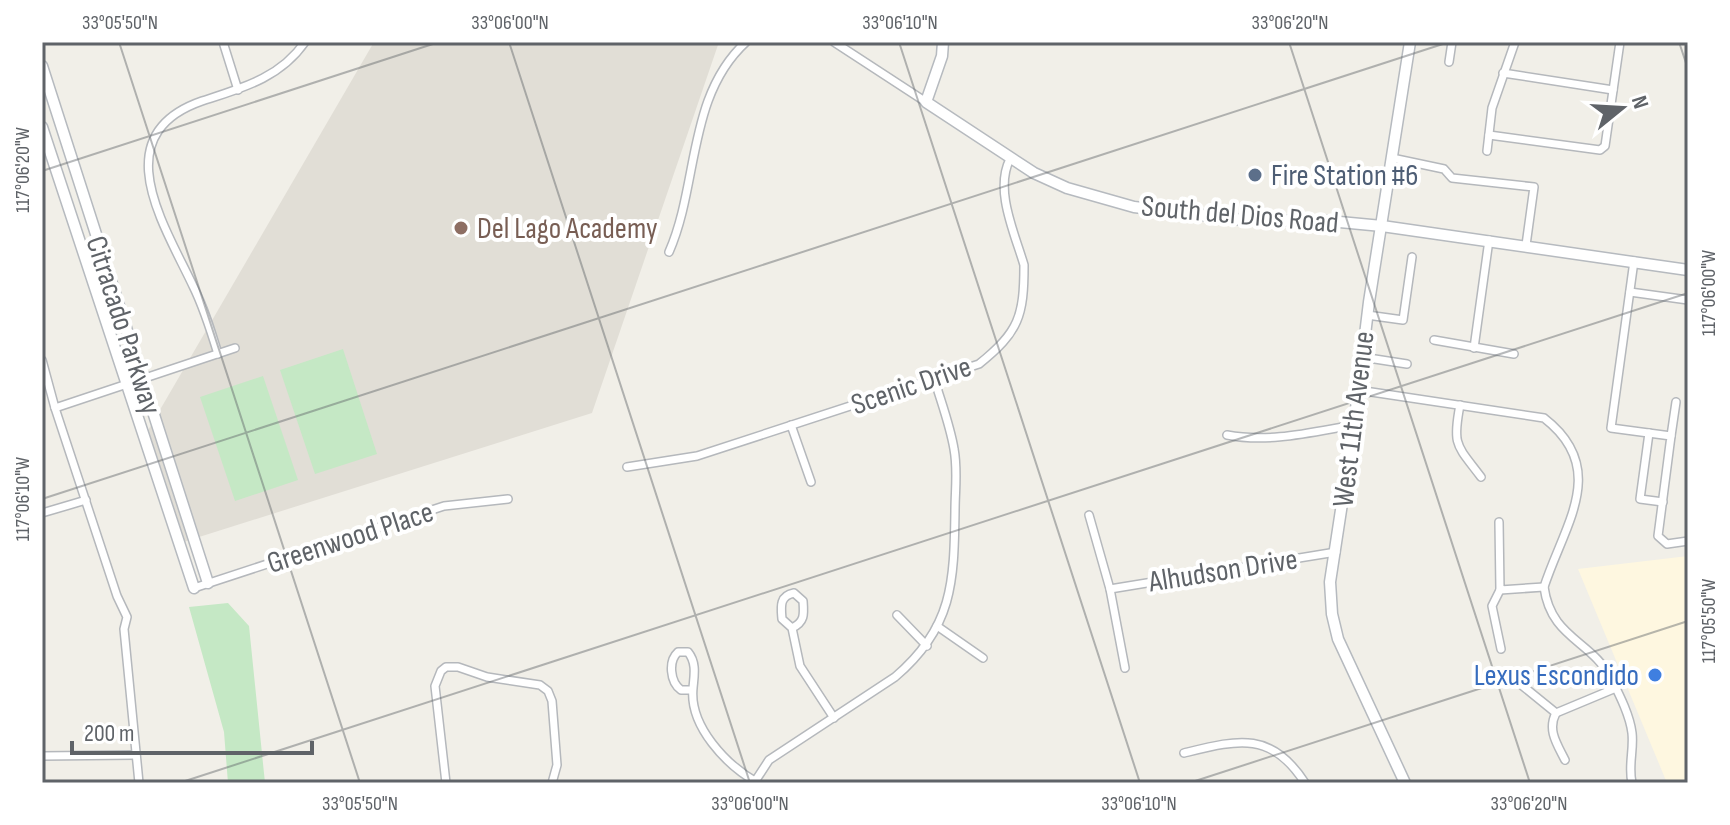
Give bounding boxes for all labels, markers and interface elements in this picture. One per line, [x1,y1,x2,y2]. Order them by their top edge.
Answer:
text: 33°05'50"N [82,11,158,35]
text: 33°06'00"N [471,11,549,35]
text: 33°06'10"N [862,11,938,35]
text: 33°06'20"N [1252,11,1328,35]
north arrow [1582,68,1662,148]
text: N [1625,93,1654,112]
text: 117°06'20"W [11,127,35,213]
place label: Fire Station #6 [1271,158,1418,194]
marker: Fire Station #6 [1246,166,1264,184]
street label: South del Dios Road [1140,188,1340,242]
place label: Del Lago Academy [477,211,658,247]
marker: Del Lago Academy [452,219,470,237]
street label: Citracado Parkway [77,232,169,419]
text: 117°06'00"W [1697,250,1721,336]
street label: West 11th Avenue [1325,329,1383,509]
street label: Scenic Drive [847,349,976,423]
text: 117°06'10"W [11,457,35,541]
street label: Greenwood Place [263,494,438,582]
street label: Alhudson Drive [1145,541,1300,601]
text: 117°05'50"W [1697,579,1721,663]
place label: Lexus Escondido [1474,658,1639,694]
marker: Lexus Escondido [1646,666,1664,684]
scale bar [72,705,312,755]
text: 200 m [84,719,135,748]
text: 33°05'50"N [322,792,398,816]
text: 33°06'00"N [711,792,789,816]
text: 33°06'10"N [1101,792,1177,816]
text: 33°06'20"N [1491,792,1567,816]

